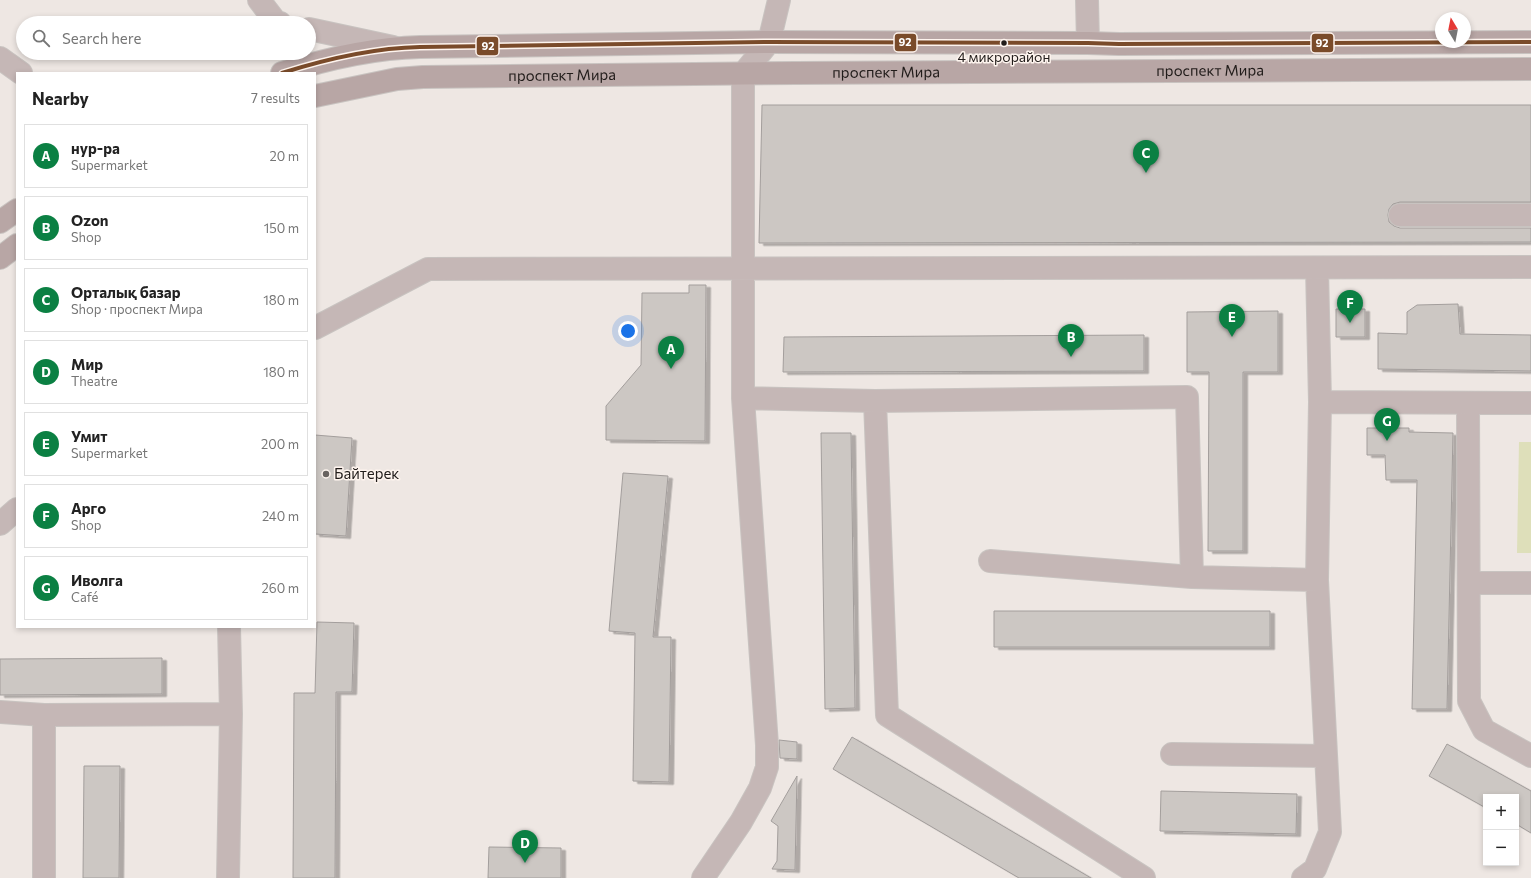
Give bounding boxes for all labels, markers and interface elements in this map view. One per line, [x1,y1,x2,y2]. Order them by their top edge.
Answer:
north arrow [1435,12,1471,48]
search box [16,16,316,60]
icon: search [30,27,52,49]
text: Search here [62,29,141,47]
line badge: 92 [894,33,917,52]
line badge: 92 [1311,33,1334,53]
text: 92 [899,35,911,48]
line badge: 92 [476,36,499,56]
text: 92 [1316,36,1328,49]
marker: 4 микрорайон [999,38,1009,48]
text: 92 [482,39,494,52]
place label: 4 микрорайон [958,48,1050,65]
street label: проспект Мира [1156,60,1264,79]
street label: проспект Мира [832,62,940,81]
street label: проспект Мира [508,65,616,84]
text: Nearby [32,88,89,109]
text: 7 results [251,90,300,106]
text: нур-ра [71,139,120,157]
pin: C [1133,140,1159,173]
text: A [41,148,51,164]
text: 20 m [270,148,299,164]
text: Supermarket [71,157,148,173]
text: Ozon [71,211,109,229]
text: B [42,220,50,236]
text: 150 m [264,220,299,236]
text: Shop [71,229,102,245]
text: Орталық базар [71,283,181,301]
pin: F [1337,290,1363,323]
text: C [42,292,50,308]
text: 180 m [263,292,299,308]
text: Shop · проспект Мира [71,301,203,317]
pin: E [1219,304,1245,337]
your location [618,321,638,341]
pin: B [1058,324,1084,357]
pin: A [658,336,684,369]
text: Мир [71,355,103,373]
text: D [41,364,51,380]
text: 180 m [263,364,299,380]
text: Theatre [71,373,118,389]
pin: G [1374,408,1400,441]
text: Умит [71,427,107,445]
text: E [42,436,50,452]
text: 200 m [261,436,299,452]
text: Supermarket [71,445,148,461]
place label: Байтерек [334,464,399,482]
marker: Байтерек [321,469,331,479]
text: Арго [71,499,106,517]
text: F [42,508,50,524]
text: 240 m [262,508,299,524]
text: Shop [71,517,102,533]
text: Иволга [71,571,123,589]
text: G [41,580,51,596]
text: 260 m [262,580,299,596]
text: Café [71,589,98,605]
map controls [1483,794,1519,866]
button: + [1483,794,1519,830]
pin: D [512,830,538,863]
button: − [1483,830,1519,866]

